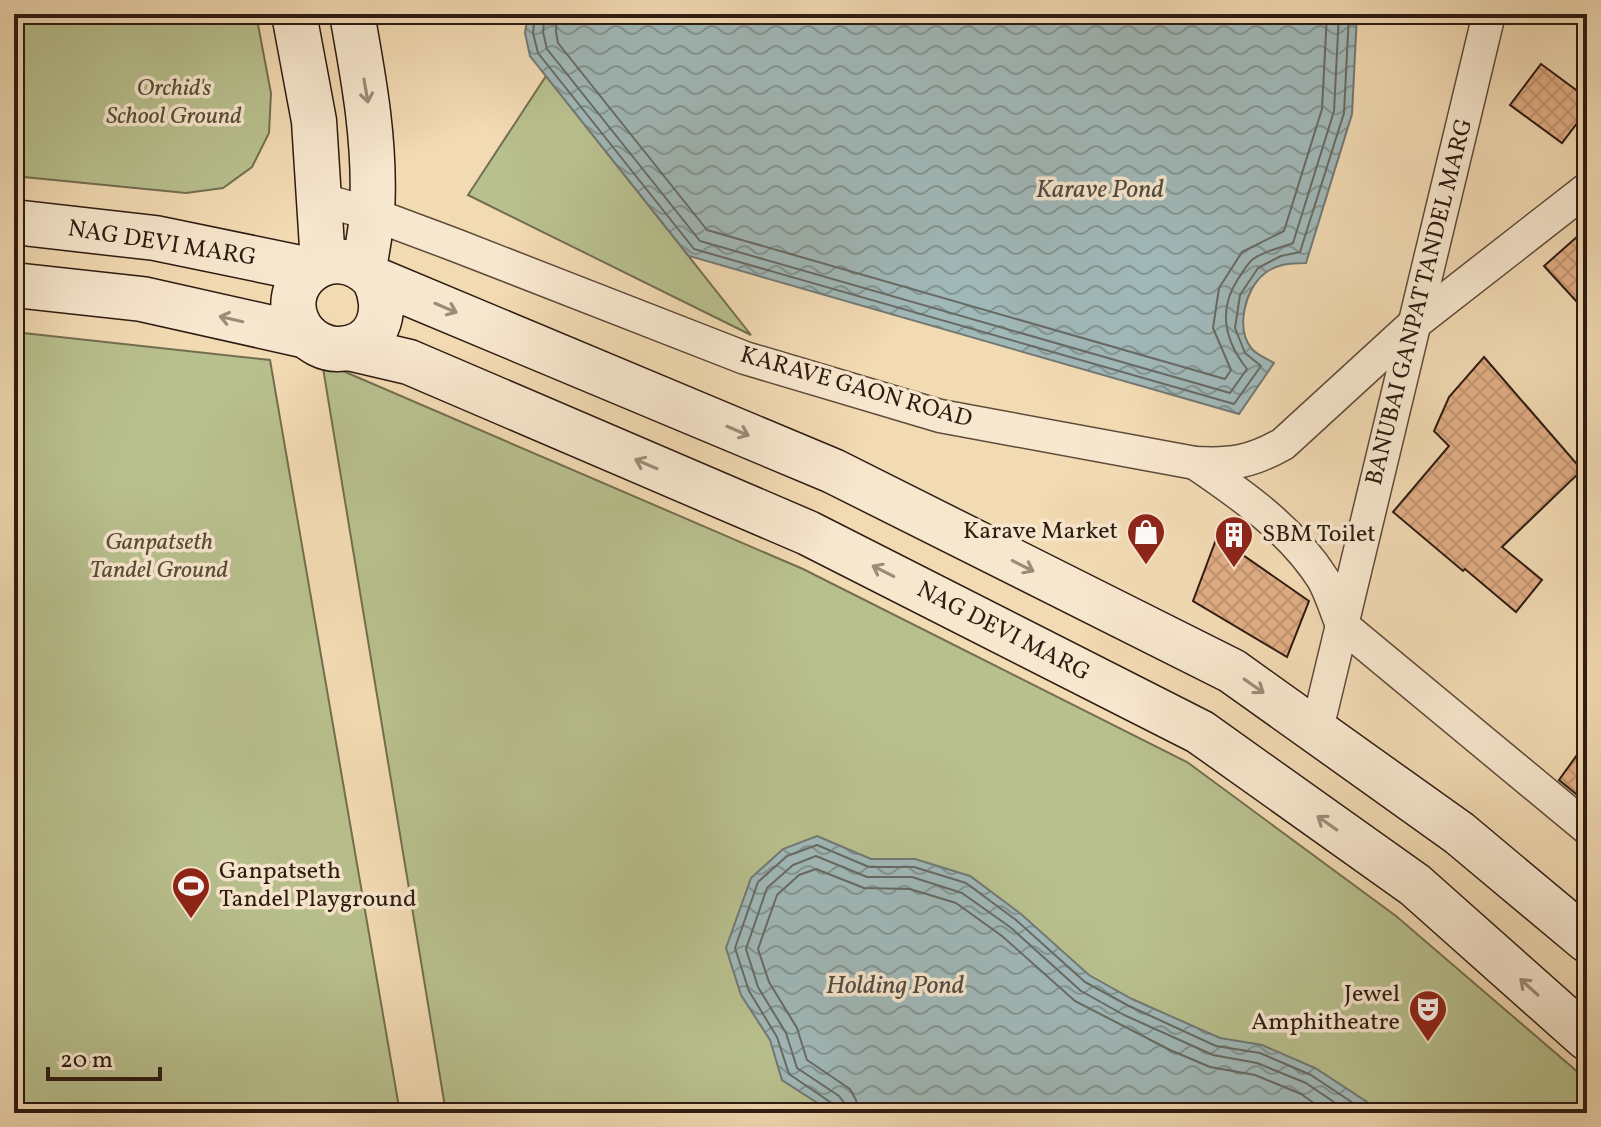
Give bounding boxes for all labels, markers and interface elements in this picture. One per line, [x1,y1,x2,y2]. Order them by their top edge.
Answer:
park label: Orchid's School Ground [106,72,242,134]
one-way arrow [359,77,374,103]
street label: BANUBAI GANPAT TANDEL MARG [1358,115,1482,489]
water label: Karave Pond [1036,172,1165,208]
street label: NAG DEVI MARG [65,212,259,276]
one-way arrow [433,302,458,317]
one-way arrow [218,311,244,326]
street label: KARAVE GAON ROAD [736,339,976,437]
one-way arrow [725,425,749,439]
one-way arrow [634,455,659,470]
shop icon: Karave Market [1125,511,1167,566]
building icon: SBM Toilet [1213,514,1255,569]
place label: Karave Market [963,515,1118,549]
place label: SBM Toilet [1262,518,1376,552]
park label: Ganpatseth Tandel Ground [90,526,229,588]
one-way arrow [1011,559,1035,574]
one-way arrow [871,563,895,579]
street label: NAG DEVI MARG [910,574,1096,690]
one-way arrow [1242,678,1264,694]
one-way arrow [1317,815,1339,831]
place label: Ganpatseth Tandel Playground [219,855,417,917]
sports icon: Ganpatseth Tandel Playground [170,865,212,920]
water label: Holding Pond [826,968,965,1004]
place label: Jewel Amphitheatre [1251,978,1400,1040]
one-way arrow [1519,978,1539,996]
theatre icon: Jewel Amphitheatre [1407,988,1449,1043]
scale bar [48,1031,160,1081]
text: 20 m [60,1044,113,1078]

